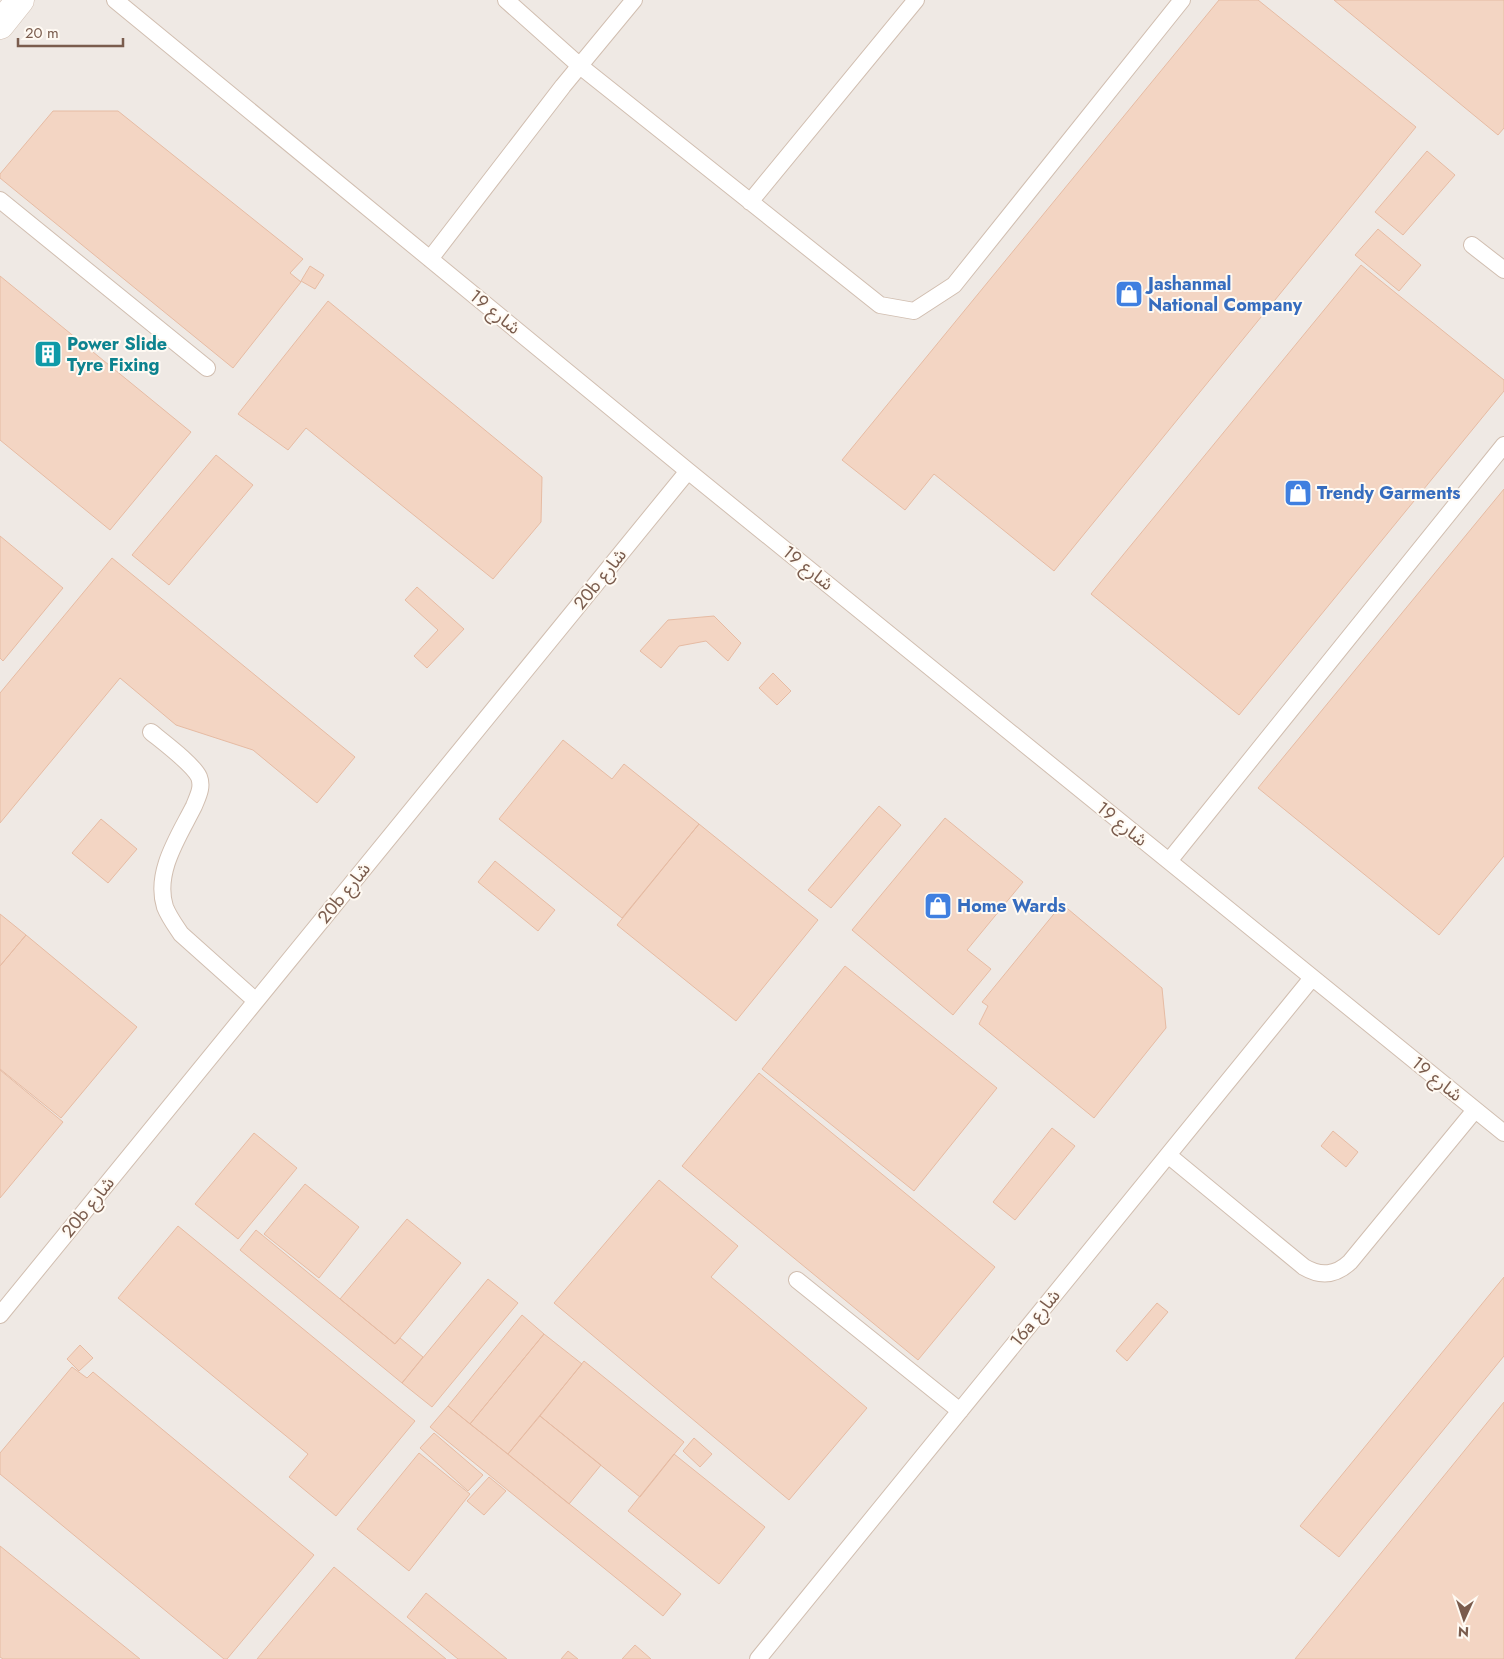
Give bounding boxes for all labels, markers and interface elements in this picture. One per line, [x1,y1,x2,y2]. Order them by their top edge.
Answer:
scale bar [18,15,122,47]
text: 20 m [25,22,59,44]
place label: Jashanmal National Company [1145,271,1303,318]
shop icon: Jashanmal National Company [1114,279,1144,309]
street label: شارع 19 [463,283,526,341]
place label: Power Slide Tyre Fixing [67,331,167,378]
building icon: Power Slide Tyre Fixing [33,339,63,369]
shop icon: Trendy Garments [1283,478,1313,508]
place label: Trendy Garments [1317,480,1460,506]
street label: شارع 19 [776,539,839,597]
street label: 20b شارع [567,543,633,616]
street label: شارع 19 [1090,795,1153,853]
street label: 20b شارع [311,857,377,930]
shop icon: Home Wards [923,891,953,921]
place label: Home Wards [957,893,1066,919]
street label: شارع 19 [1405,1050,1468,1108]
street label: 20b شارع [55,1171,121,1244]
street label: 16a شارع [1004,1284,1067,1353]
north arrow [1439,1594,1489,1644]
text: N [1457,1622,1469,1642]

